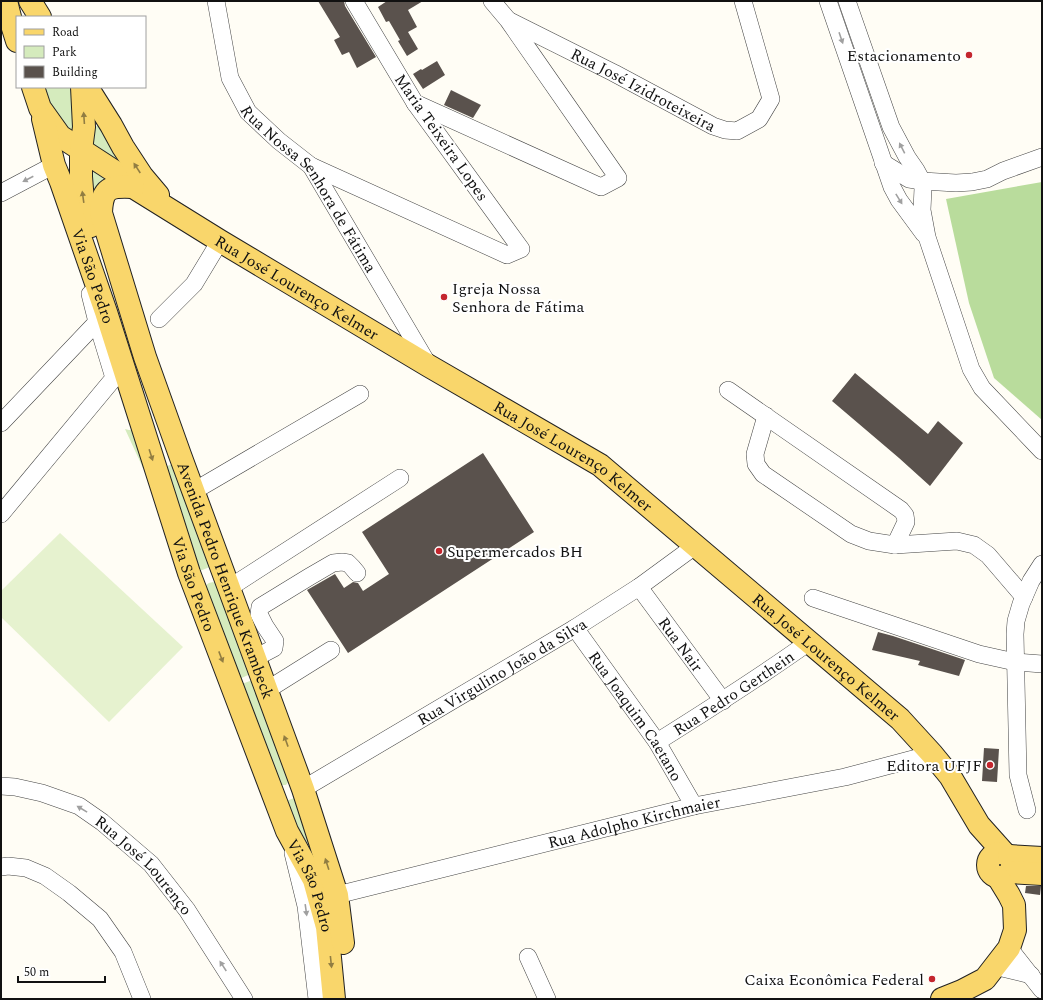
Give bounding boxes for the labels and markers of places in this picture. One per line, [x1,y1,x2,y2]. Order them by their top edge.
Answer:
place label: Estacionamento [847,44,961,68]
marker: Estacionamento [964,50,974,60]
place label: Igreja Nossa Senhora de Fátima [452,277,585,319]
marker: Igreja Nossa Senhora de Fátima [439,292,449,302]
place label: Supermercados BH [447,540,583,564]
marker: Supermercados BH [434,546,444,556]
place label: Editora UFJF [886,754,982,778]
marker: Editora UFJF [985,760,995,770]
place label: Caixa Econômica Federal [744,968,924,992]
marker: Caixa Econômica Federal [927,974,937,984]

